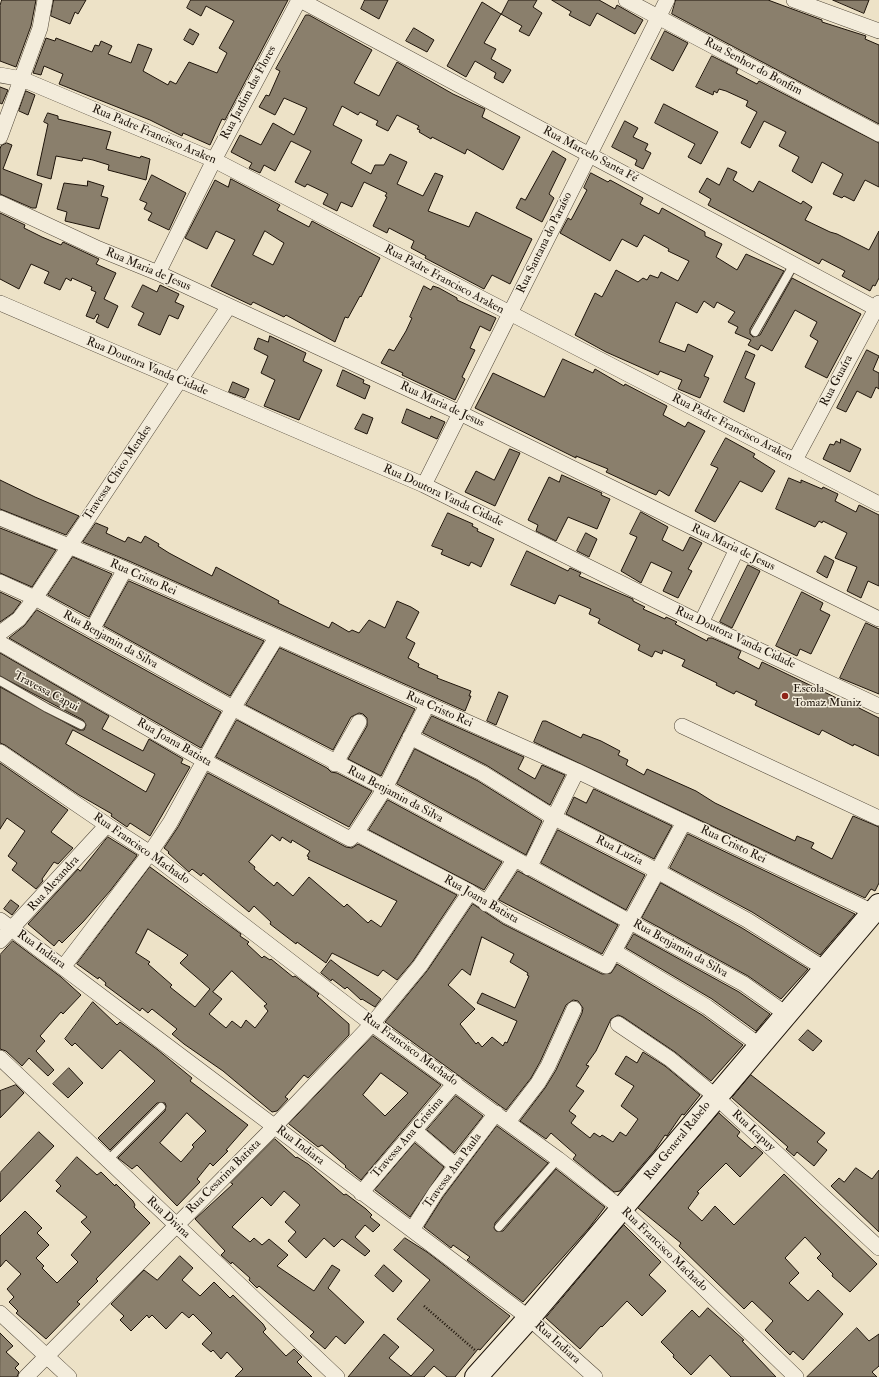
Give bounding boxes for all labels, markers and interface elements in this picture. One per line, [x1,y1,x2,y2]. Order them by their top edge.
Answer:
street label: Rua Senhor do Bonfim [701,35,805,99]
street label: Rua Jardim das Flores [218,44,280,142]
street label: Rua Padre Francisco Araken [90,102,218,168]
street label: Rua Marcelo Santa Fé [540,124,640,186]
street label: Rua Santana do Paraíso [514,190,576,296]
street label: Rua Padre Francisco Araken [382,242,506,318]
street label: Rua Maria de Jesus [103,246,193,294]
street label: Rua Doutora Vanda Cidade [84,335,210,399]
street label: Rua Guaíra [818,353,856,409]
street label: Rua Maria de Jesus [398,379,486,431]
street label: Rua Padre Francisco Araken [669,391,795,465]
street label: Travessa Chico Mendes [81,423,155,523]
street label: Rua Doutora Vanda Cidade [381,462,505,530]
street label: Rua Maria de Jesus [689,522,777,574]
street label: Rua Cristo Rei [107,557,179,599]
street label: Rua Doutora Vanda Cidade [673,604,797,672]
street label: Rua Benjamin da Silva [60,608,160,672]
street label: Travessa Capui [11,669,81,715]
place label: Escola Tomaz Muniz [793,682,862,710]
street label: Rua Cristo Rei [403,689,475,731]
marker: Escola Tomaz Muniz [780,691,790,701]
street label: Rua Joana Batista [134,716,214,770]
street label: Rua Benjamin da Silva [345,764,445,826]
street label: Rua Francisco Machado [90,810,192,888]
street label: Rua Cristo Rei [698,823,768,867]
street label: Rua Luzia [593,833,645,869]
street label: Rua Alexandra [25,853,83,915]
street label: Rua Joana Batista [441,873,521,927]
street label: Rua Benjamin da Silva [630,917,730,981]
street label: Rua Indiara [14,928,68,972]
street label: Rua Francisco Machado [359,1011,461,1089]
street label: Travessa Ana Cristina [369,1095,447,1181]
street label: Rua General Rabelo [642,1099,714,1183]
street label: Rua Icapuy [728,1107,778,1155]
street label: Rua Indiara [273,1123,327,1169]
street label: Travessa Ana Paula [421,1130,485,1212]
street label: Rua Cesarina Batista [184,1137,264,1217]
street label: Rua Divina [143,1194,193,1242]
street label: Rua Francisco Machado [618,1205,710,1295]
street label: Rua Indiara [531,1319,583,1367]

